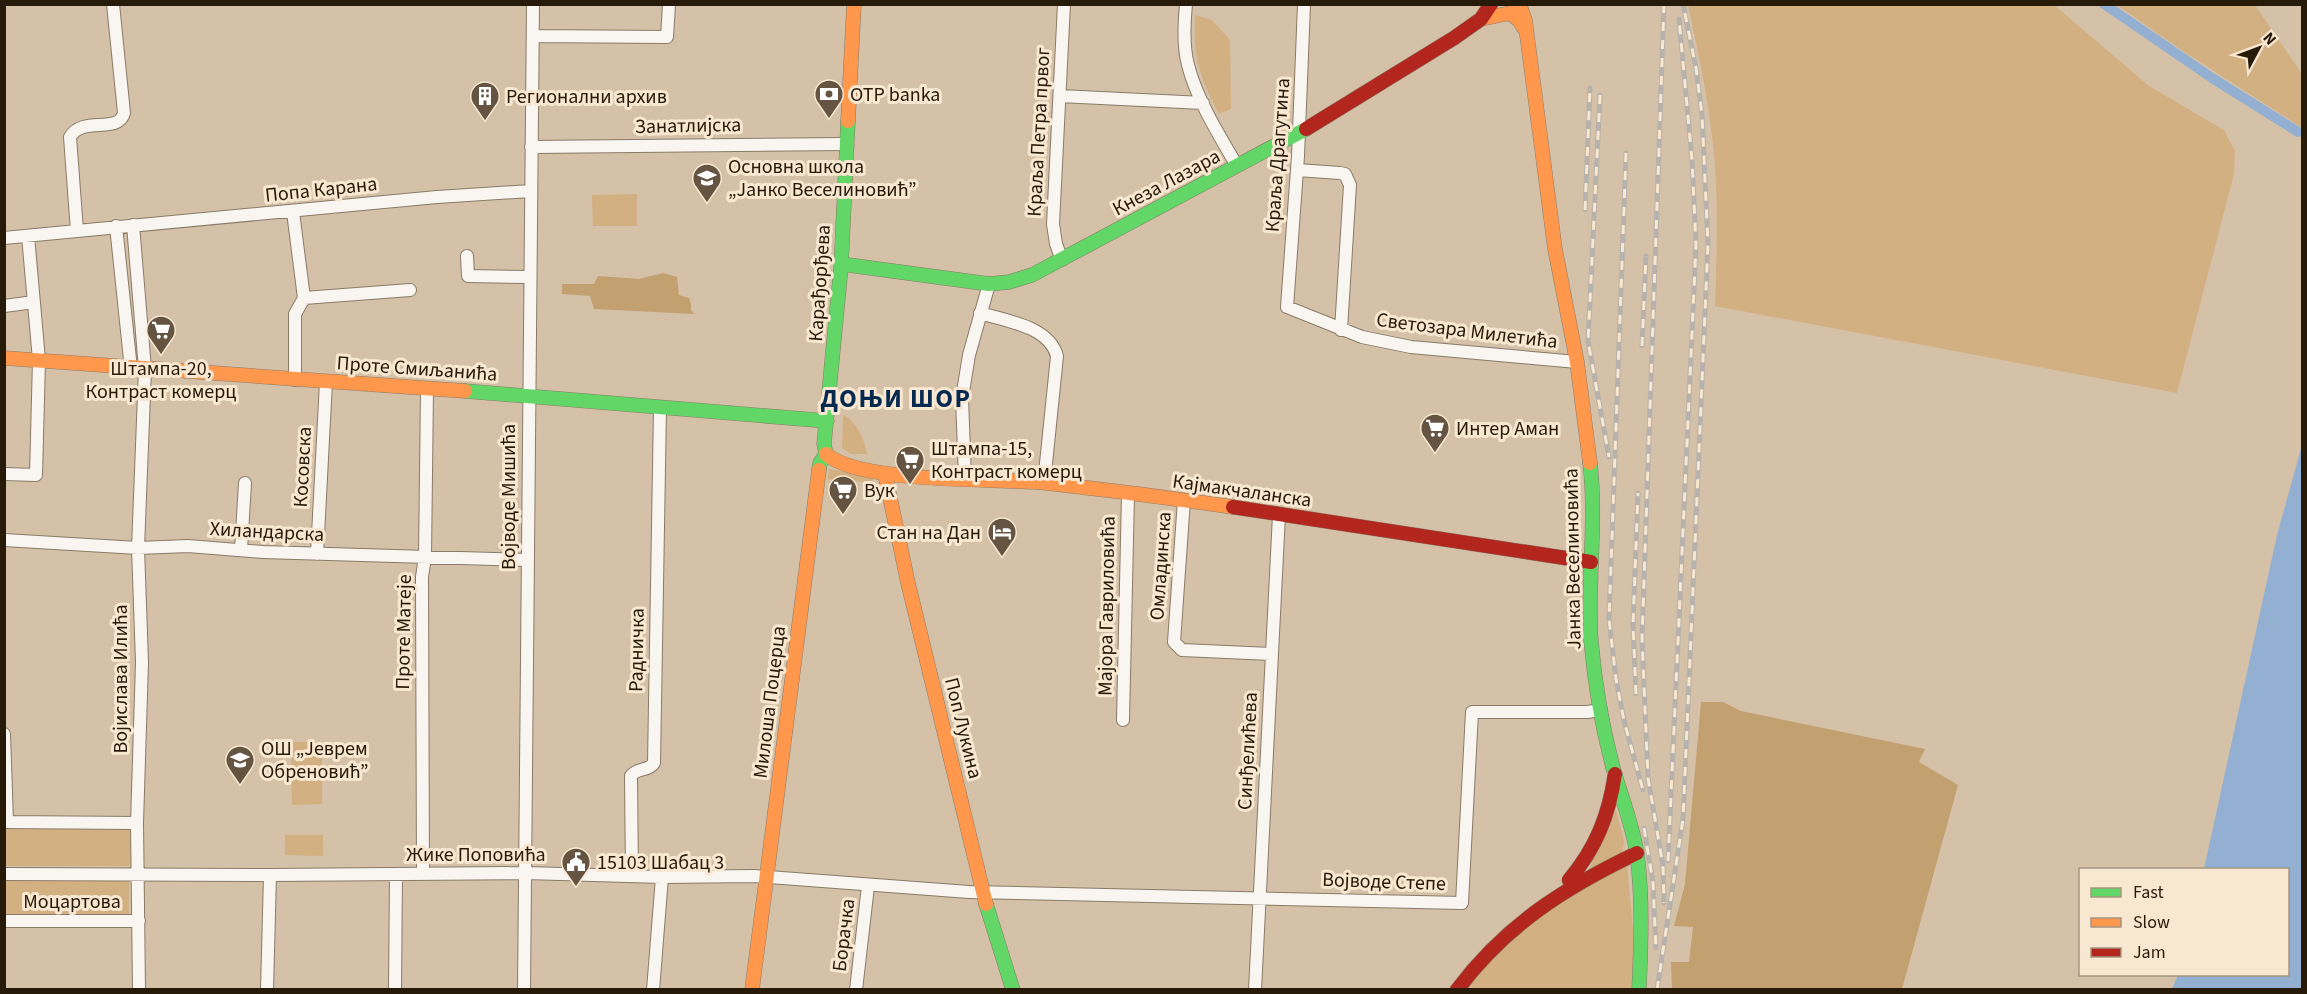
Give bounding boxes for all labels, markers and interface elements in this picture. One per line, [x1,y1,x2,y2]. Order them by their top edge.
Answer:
north arrow [2229,18,2289,78]
text: N [2258,28,2281,50]
street label: Краља Петра првог [1021,47,1057,217]
street label: Краља Драгутина [1259,77,1297,233]
bank icon: OTP banka [813,78,845,120]
building icon: Регионални архив [469,80,501,122]
place label: OTP banka [850,81,940,109]
place label: Регионални архив [506,83,667,111]
street label: Занатлијска [635,111,741,141]
street label: Кнеза Лазара [1107,143,1225,223]
place label: Основна школа „Јанко Веселиновић” [728,153,916,204]
school or university icon: Основна школа „Јанко Веселиновић” [691,162,723,204]
street label: Попа Карана [264,170,379,210]
street label: Карађорђева [802,224,838,342]
street label: Светозара Милетића [1375,306,1559,356]
supermarket icon: Штампа-20, Контраст комерц [145,314,177,356]
street label: Проте Смиљанића [336,349,498,389]
place label: Штампа-20, Контраст комерц [86,355,236,406]
district label: ДОЊИ ШОР [820,380,972,417]
supermarket icon: Интер Аман [1419,412,1451,454]
place label: Интер Аман [1456,415,1559,443]
street label: Војводе Мишића [495,424,523,570]
street label: Косовска [287,426,319,508]
place label: Штампа-15, Контраст комерц [931,435,1082,486]
supermarket icon: Штампа-15, Контраст комерц [894,444,926,486]
street label: Кајмакчаланска [1171,467,1313,515]
street label: Јанка Веселиновића [1557,468,1589,650]
supermarket icon: Вук [827,474,859,516]
place label: Вук [864,477,895,505]
street label: Омладинска [1143,511,1179,621]
street label: Хиландарска [209,515,325,549]
hotel icon: Стан на Дан [986,516,1018,558]
street label: Мајора Гавриловића [1091,516,1123,696]
place label: Стан на Дан [876,519,981,547]
street label: Проте Матеје [389,574,419,690]
street label: Војислава Илића [107,604,135,754]
street label: Радничка [622,608,652,692]
street label: Милоша Поцерца [747,624,793,780]
street label: Поп Лукина [937,675,989,782]
street label: Синђелићева [1231,692,1265,811]
place label: ОШ „Јеврем Обреновић” [261,735,369,786]
school or university icon: ОШ „Јеврем Обреновић” [224,744,256,786]
street label: Жике Поповића [406,841,546,869]
public building icon: 15103 Шабац 3 [560,846,592,888]
place label: 15103 Шабац 3 [597,849,724,877]
street label: Војводе Степе [1322,866,1446,898]
legend [2079,868,2289,976]
text: Fast [2133,880,2164,905]
street label: Моцартова [23,888,121,916]
street label: Борачка [826,897,862,973]
text: Slow [2133,910,2170,935]
text: Jam [2133,940,2166,965]

